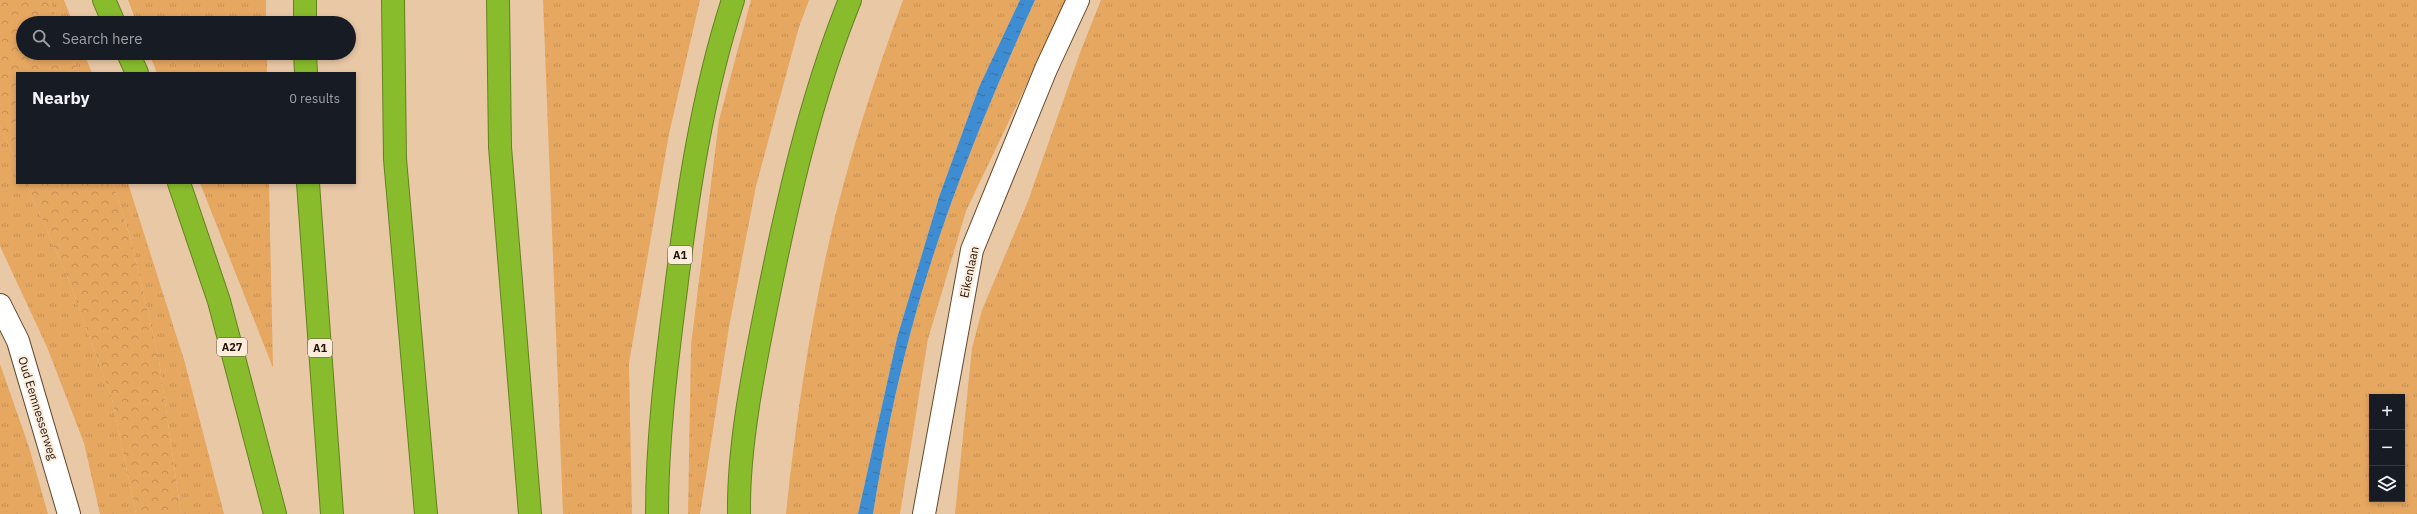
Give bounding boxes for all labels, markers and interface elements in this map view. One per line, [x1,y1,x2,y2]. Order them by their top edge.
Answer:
search box [16,16,356,60]
icon: search [30,27,52,49]
text: Search here [62,29,142,48]
text: Nearby [32,87,90,109]
text: 0 results [289,90,340,107]
street label: Eikenlaan [956,245,982,299]
road number: A1 [668,246,692,264]
road number: A27 [217,338,247,356]
road number: A1 [308,339,332,357]
street label: Oud Eemnesserweg [15,355,61,462]
map controls [2369,394,2405,502]
button: + [2369,394,2405,430]
button: − [2369,430,2405,466]
button: layers [2369,466,2405,502]

